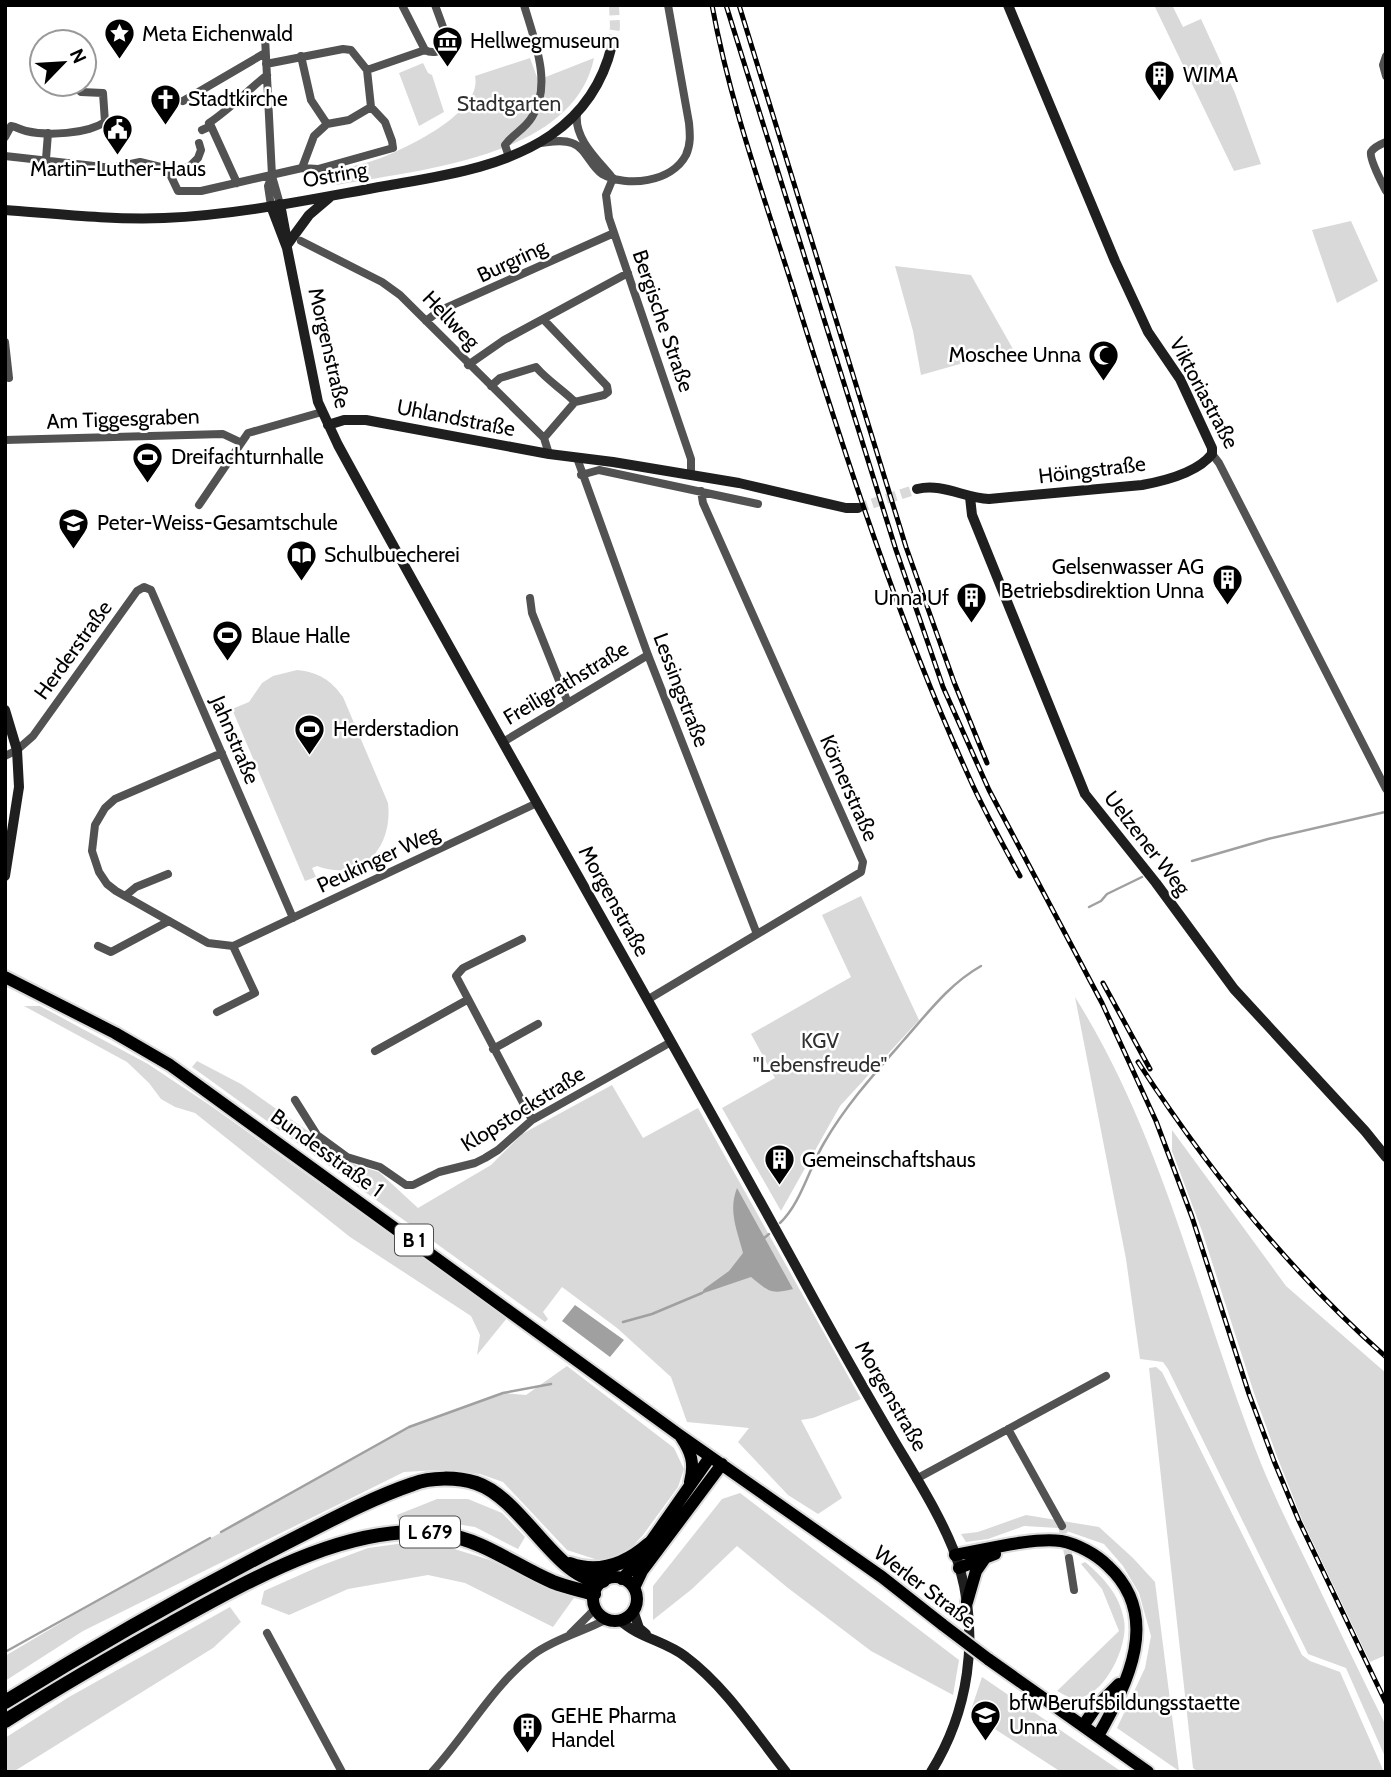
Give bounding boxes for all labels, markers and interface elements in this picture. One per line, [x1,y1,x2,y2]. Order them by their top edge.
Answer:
place icon: Meta Eichenwald [102,17,136,61]
place label: Meta Eichenwald [142,21,293,46]
museum icon: Hellwegmuseum [430,24,464,68]
north arrow [28,28,98,98]
place label: Hellwegmuseum [470,28,620,53]
text: N [65,45,91,67]
building icon: WIMA [1143,58,1177,102]
place label: WIMA [1183,62,1238,87]
church icon: Stadtkirche [148,82,182,126]
place label: Stadtkirche [188,86,288,111]
park label: Stadtgarten [457,91,561,116]
public building icon: Martin-Luther-Haus [101,112,135,156]
place label: Martin-Luther-Haus [30,156,206,181]
street label: Ostring [301,156,370,192]
street label: Burgring [473,233,551,287]
street label: Bergische Straße [627,247,700,395]
street label: Morgenstraße [303,285,356,411]
street label: Hellweg [418,285,486,354]
street label: Viktoriastraße [1165,333,1244,453]
mosque icon: Moschee Unna [1087,338,1121,382]
place label: Moschee Unna [948,342,1081,367]
street label: Uhlandstraße [395,394,518,441]
street label: Am Tiggesgraben [46,403,200,434]
sports icon: Dreifachturnhalle [131,440,165,484]
place label: Dreifachturnhalle [171,444,324,469]
street label: Höingstraße [1037,450,1147,488]
school or university icon: Peter-Weiss-Gesamtschule [57,506,91,550]
place label: Peter-Weiss-Gesamtschule [97,510,338,535]
library icon: Schulbuecherei [284,538,318,582]
place label: Schulbuecherei [324,542,460,567]
place label: Gelsenwasser AG Betriebsdirektion Unna [1001,554,1204,603]
building icon: Gelsenwasser AG Betriebsdirektion Unna [1210,562,1244,606]
building icon: Unna Uf [955,581,989,625]
place label: Unna Uf [874,585,949,610]
street label: Herderstraße [28,595,117,704]
sports icon: Blaue Halle [211,619,245,663]
place label: Blaue Halle [251,623,350,648]
street label: Lessingstraße [648,629,715,751]
street label: Freiligrathstraße [499,635,633,730]
street label: Jahnstraße [205,691,265,788]
sports icon: Herderstadion [293,712,327,756]
place label: Herderstadion [333,716,459,741]
street label: Körnerstraße [815,731,884,845]
street label: Uelzener Weg [1099,786,1196,900]
street label: Peukinger Weg [313,819,443,898]
street label: Morgenstraße [574,841,655,961]
park label: KGV "Lebensfreude" [753,1028,887,1077]
street label: Klopstockstraße [456,1060,589,1157]
street label: Bundesstraße 1 [266,1103,388,1202]
building icon: Gemeinschaftshaus [762,1143,796,1187]
place label: Gemeinschaftshaus [802,1147,976,1172]
road number: B 1 [395,1224,433,1256]
street label: Morgenstraße [850,1336,933,1455]
road number: L 679 [400,1516,460,1548]
street label: Werler Straße [869,1540,982,1633]
place label: bfw Berufsbildungsstaette Unna [1009,1690,1240,1739]
school or university icon: bfw Berufsbildungsstaette Unna [969,1698,1003,1742]
place label: GEHE Pharma Handel [551,1703,676,1752]
building icon: GEHE Pharma Handel [511,1711,545,1755]

